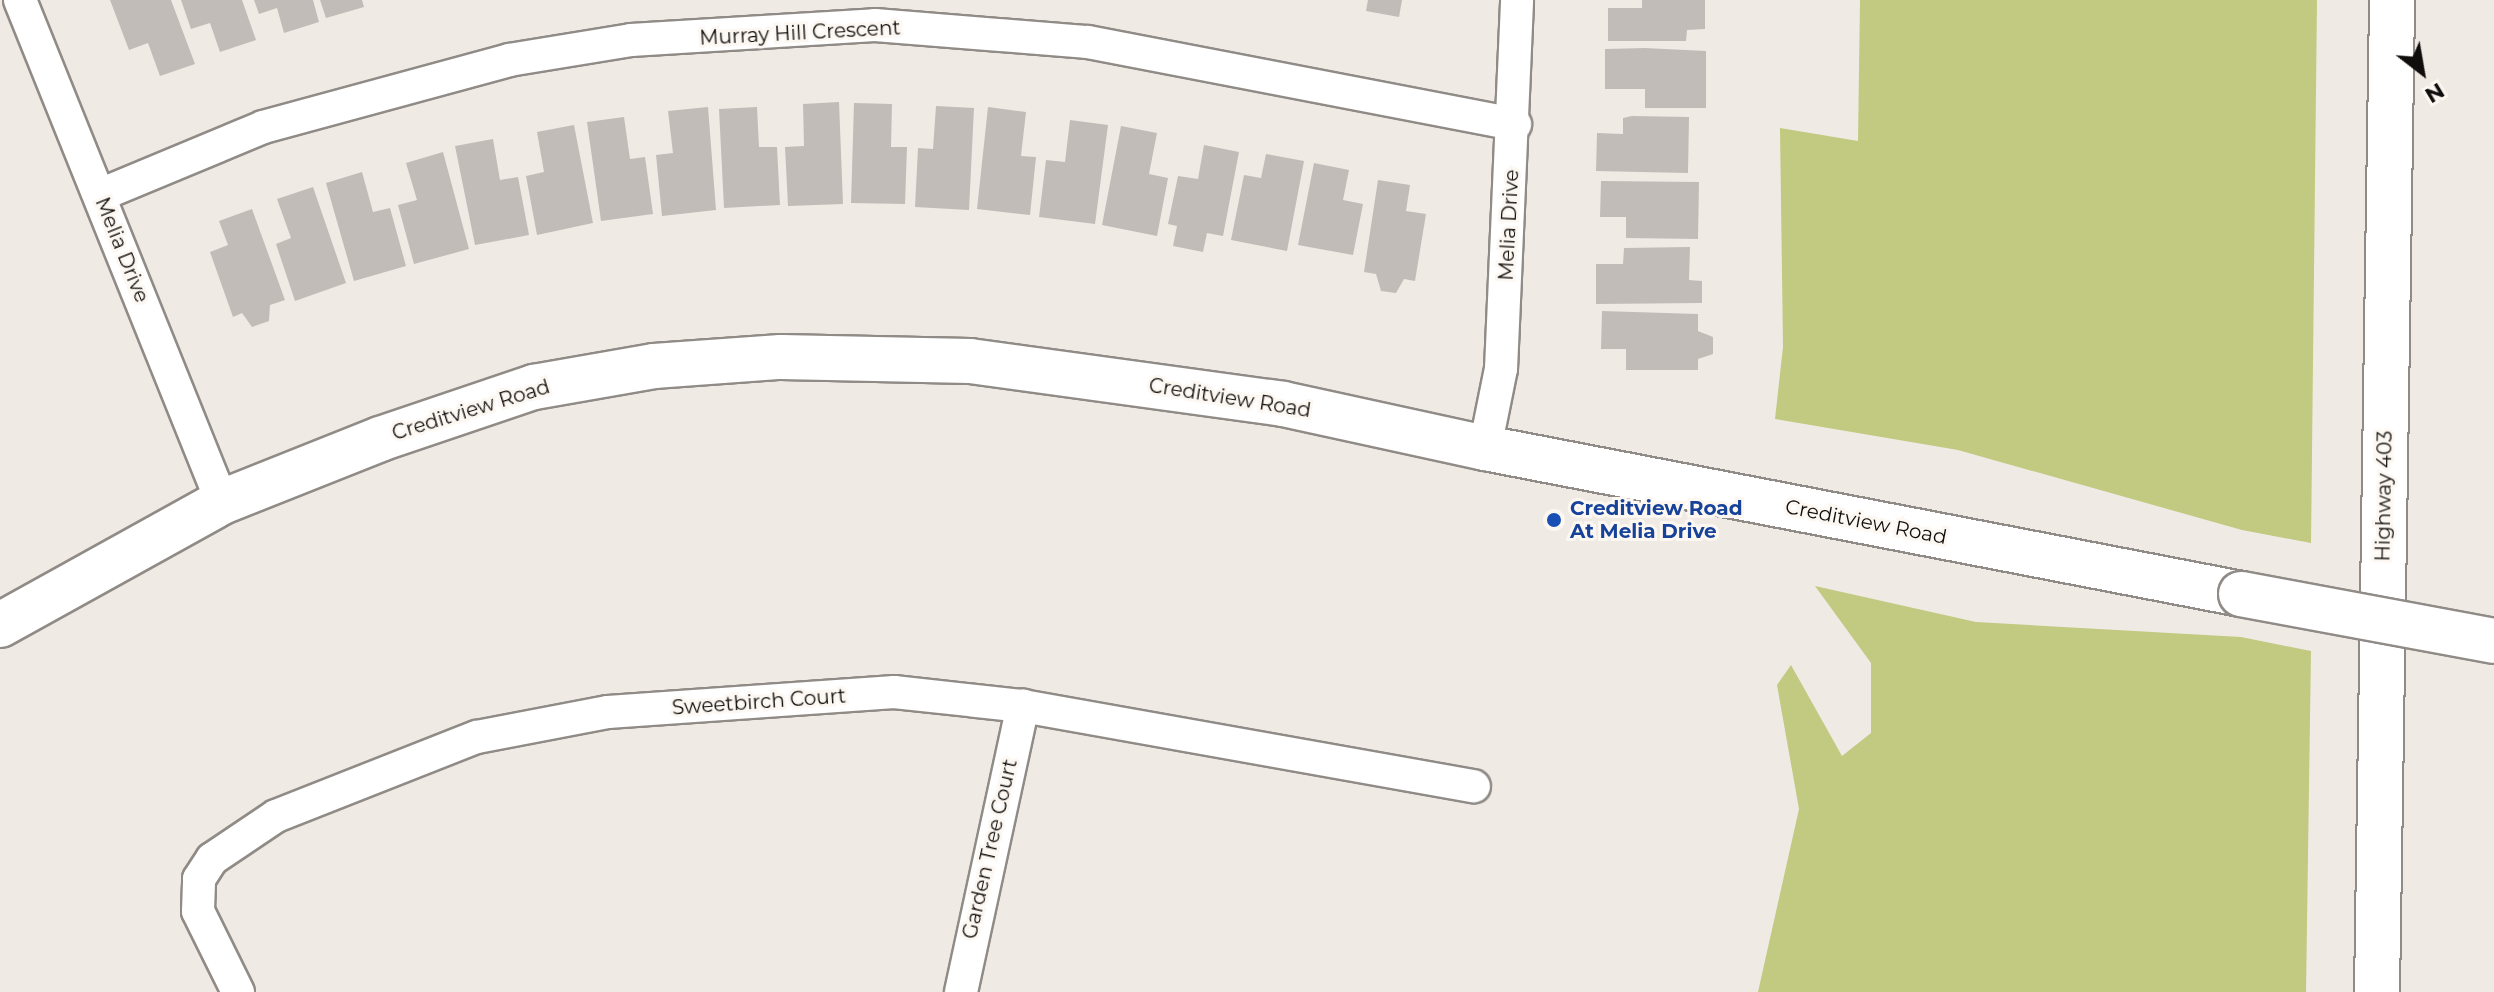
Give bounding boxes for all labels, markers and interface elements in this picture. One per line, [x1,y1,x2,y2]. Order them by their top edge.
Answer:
street label: Murray Hill Crescent [699,16,901,50]
north arrow [2382,32,2462,112]
text: N [2420,77,2449,109]
street label: Melia Drive [1494,169,1524,281]
street label: Melia Drive [90,194,154,306]
street label: Creditview Road [1147,373,1313,423]
street label: Creditview Road [389,375,553,445]
street label: Highway 403 [2371,430,2397,562]
street label: Creditview Road [1783,495,1949,549]
place label: Creditview Road At Melia Drive [1570,496,1743,543]
marker: Creditview Road At Melia Drive [1545,511,1563,529]
street label: Sweetbirch Court [671,684,847,720]
street label: Garden Tree Court [958,757,1022,941]

